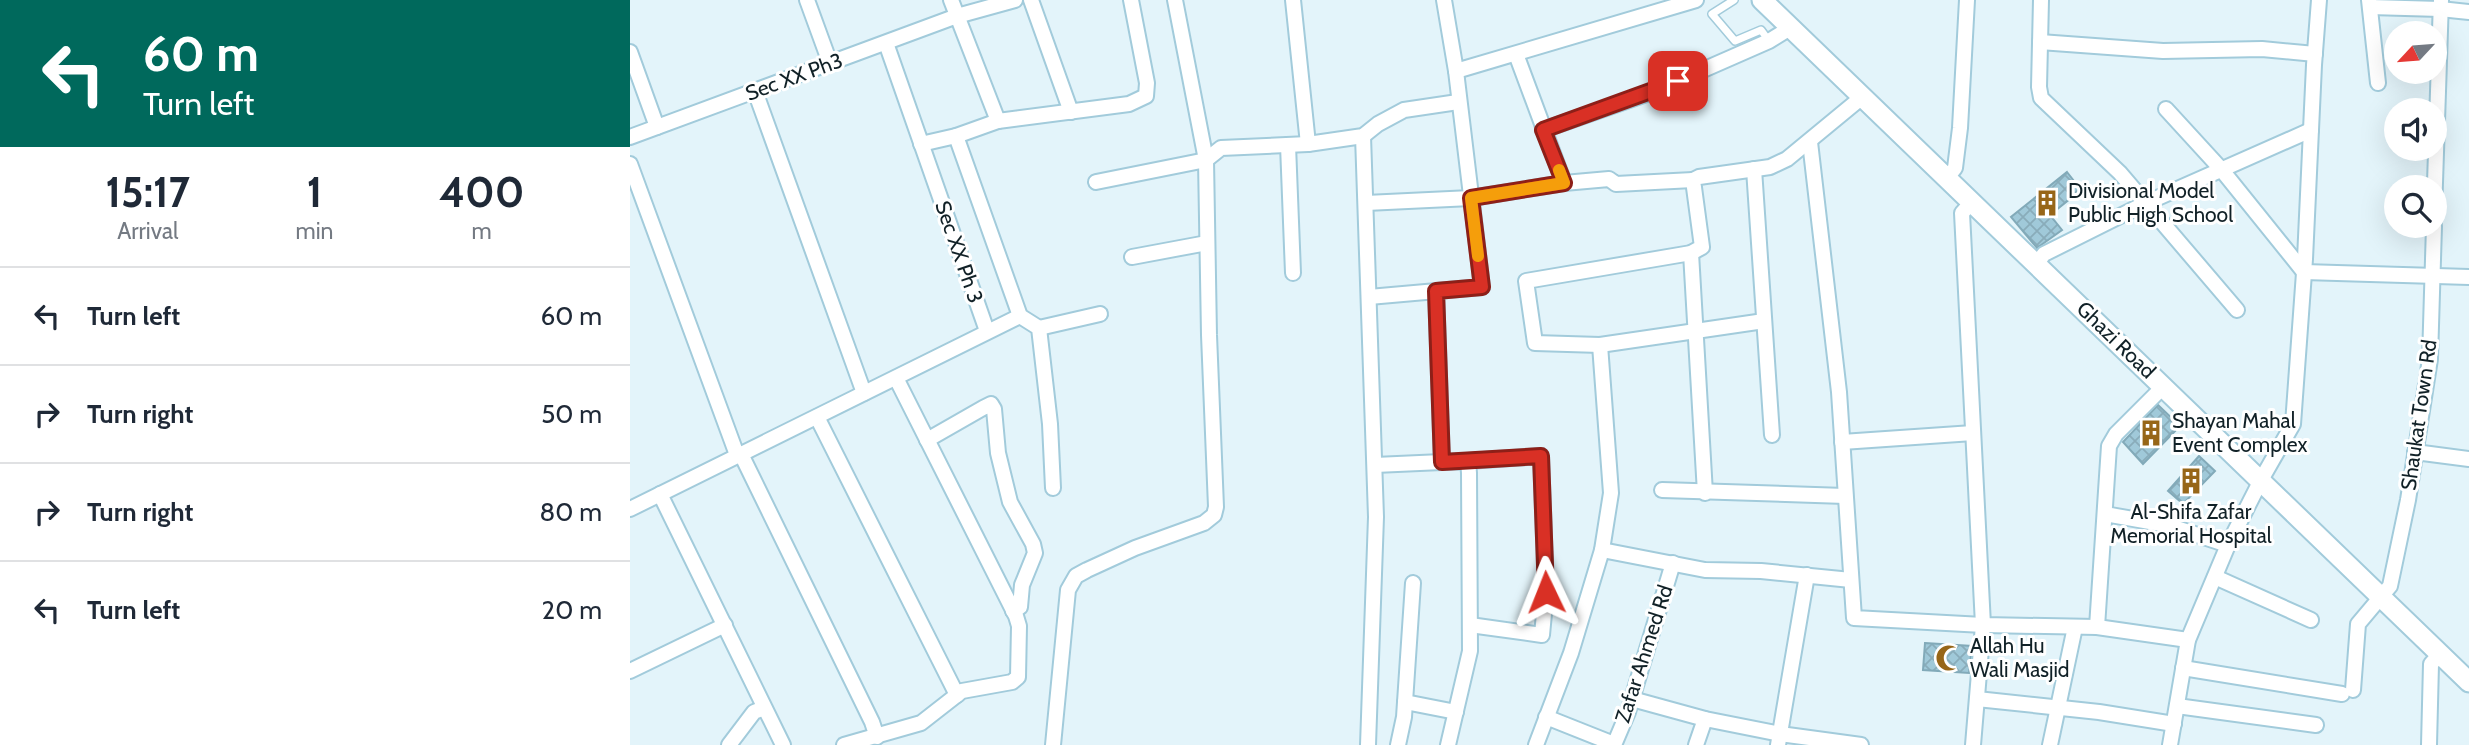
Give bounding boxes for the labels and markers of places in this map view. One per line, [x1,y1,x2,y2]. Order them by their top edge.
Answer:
pin [1648,51,1708,111]
place label: Divisional Model Public High School [2068,178,2233,227]
building icon: Divisional Model Public High School [2032,188,2062,218]
place label: Shayan Mahal Event Complex [2172,408,2307,457]
building icon: Shayan Mahal Event Complex [2136,418,2166,448]
building icon: Al-Shifa Zafar Memorial Hospital [2176,466,2206,496]
place label: Al-Shifa Zafar Memorial Hospital [2110,499,2272,548]
place label: Allah Hu Wali Masjid [1970,633,2070,683]
mosque icon: Allah Hu Wali Masjid [1934,643,1964,673]

